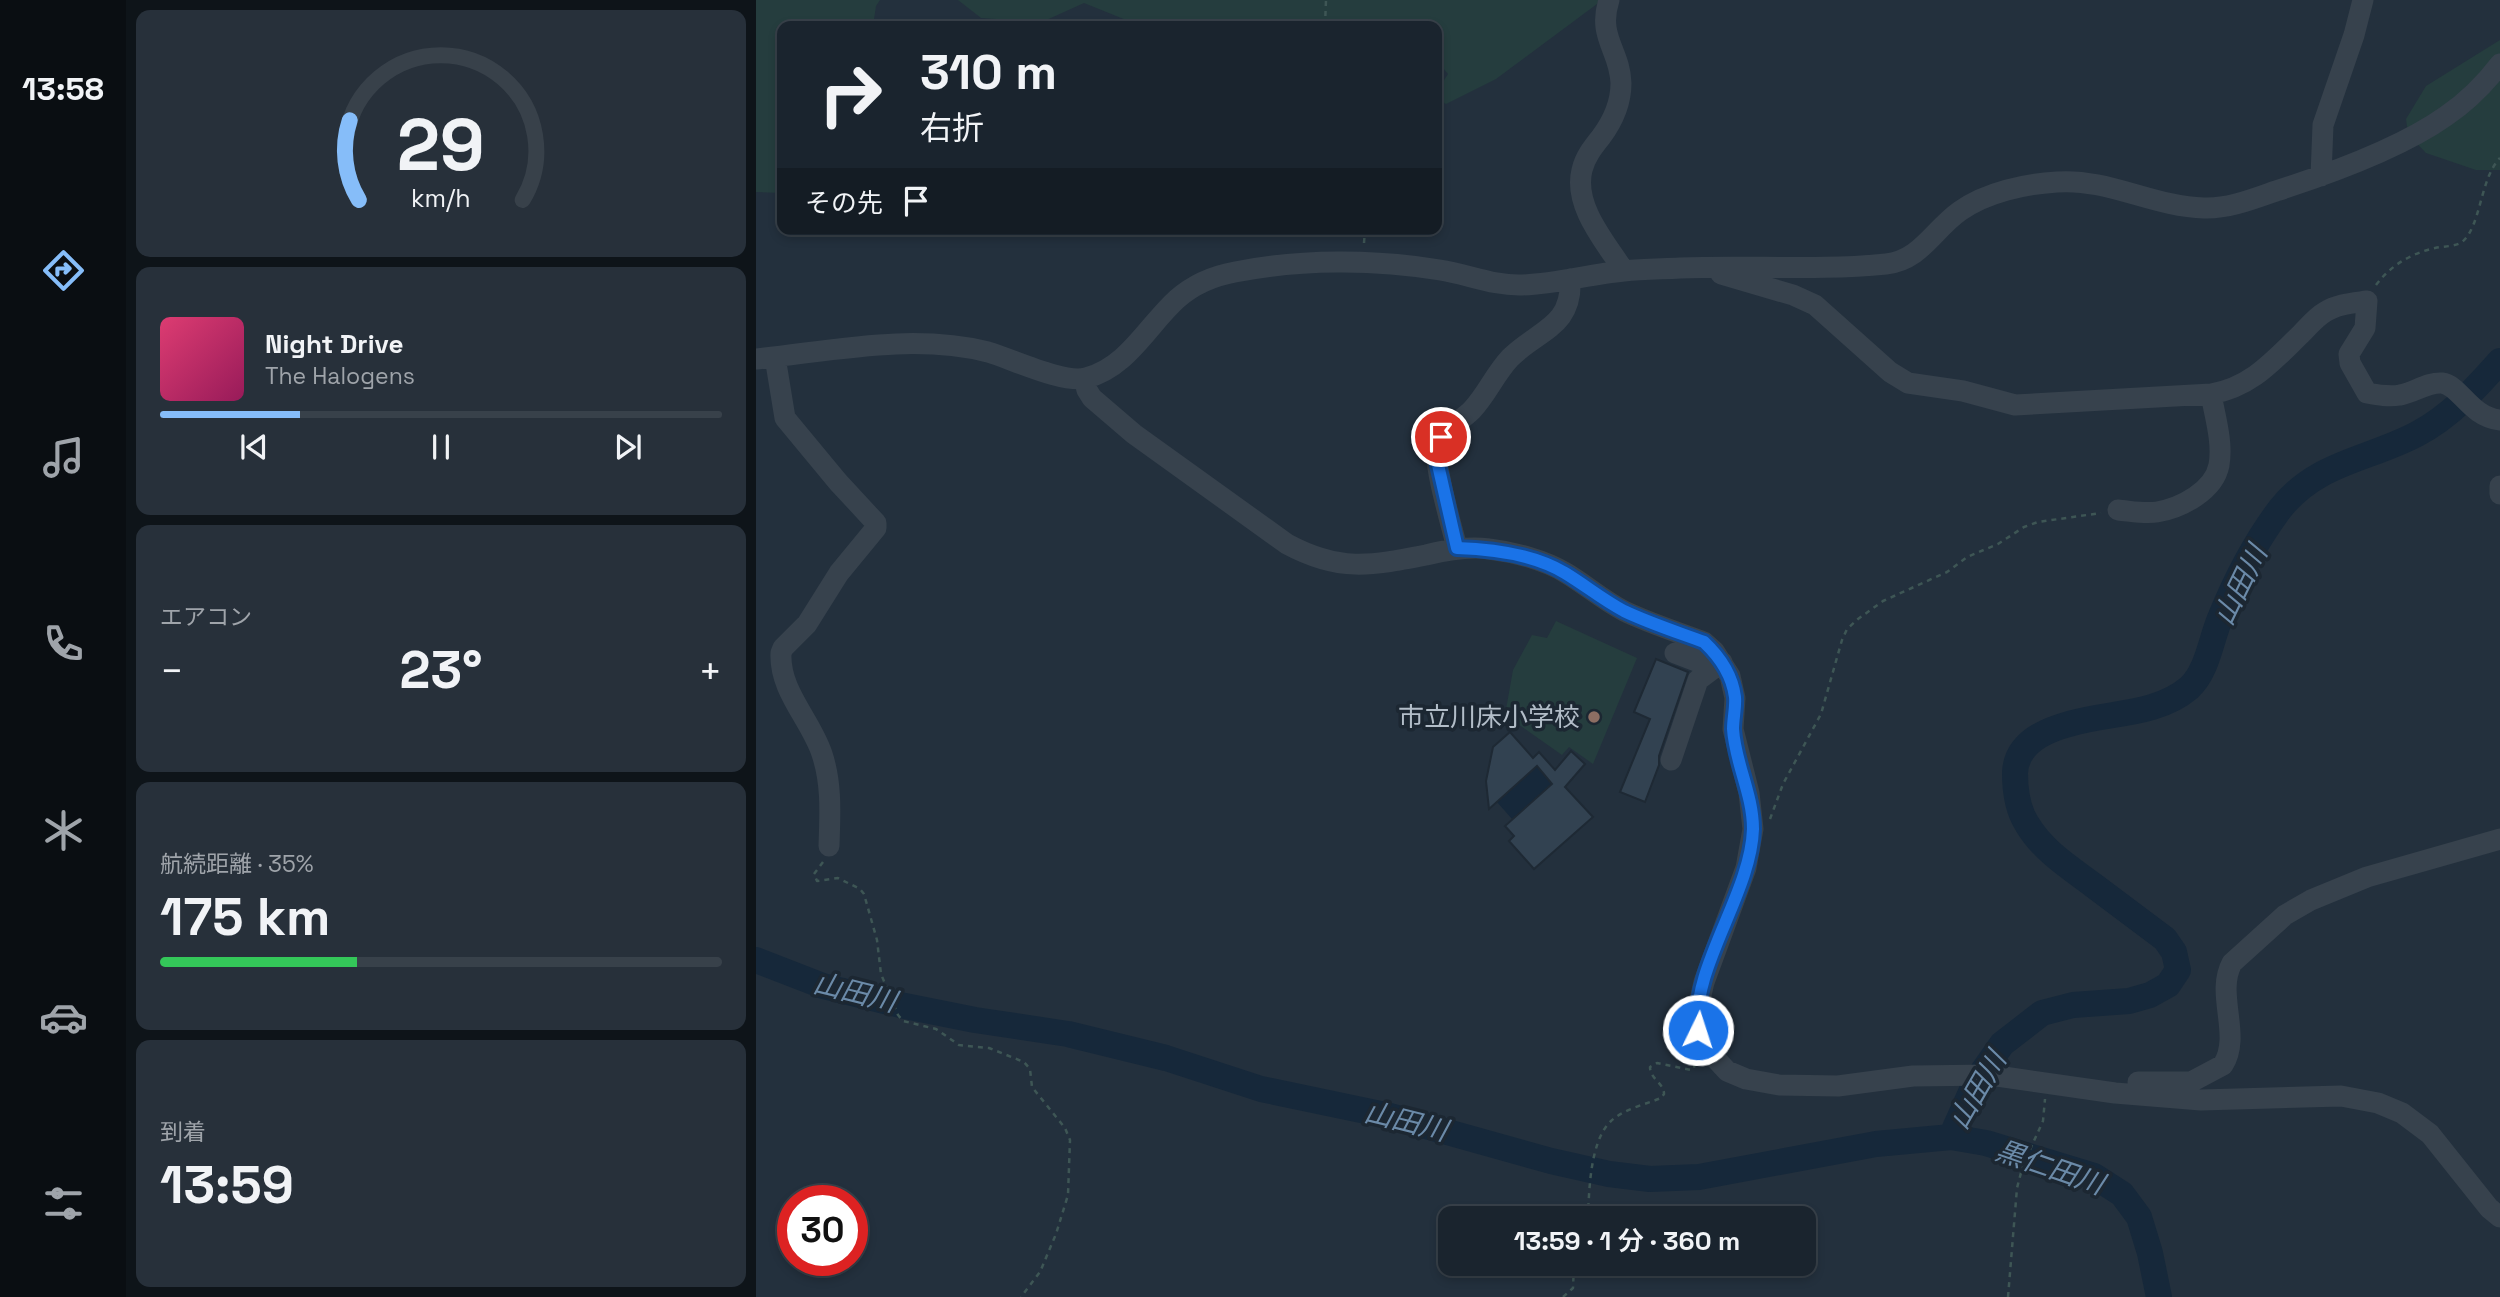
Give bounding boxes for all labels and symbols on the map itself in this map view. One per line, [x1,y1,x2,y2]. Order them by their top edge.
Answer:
pin [1411,407,1471,467]
water label: 山田川 [2205,537,2276,631]
place label: 市立川床小学校 [1398,700,1580,734]
marker: 市立川床小学校 [1586,709,1602,725]
water label: 山田川 [810,964,903,1020]
position arrow [1661,993,1735,1067]
water label: 山田川 [1940,1042,2015,1135]
water label: 山田川 [1361,1093,1454,1149]
water label: 黒仁田川 [1991,1132,2112,1203]
speed limit sign: 30 [777,1185,868,1276]

